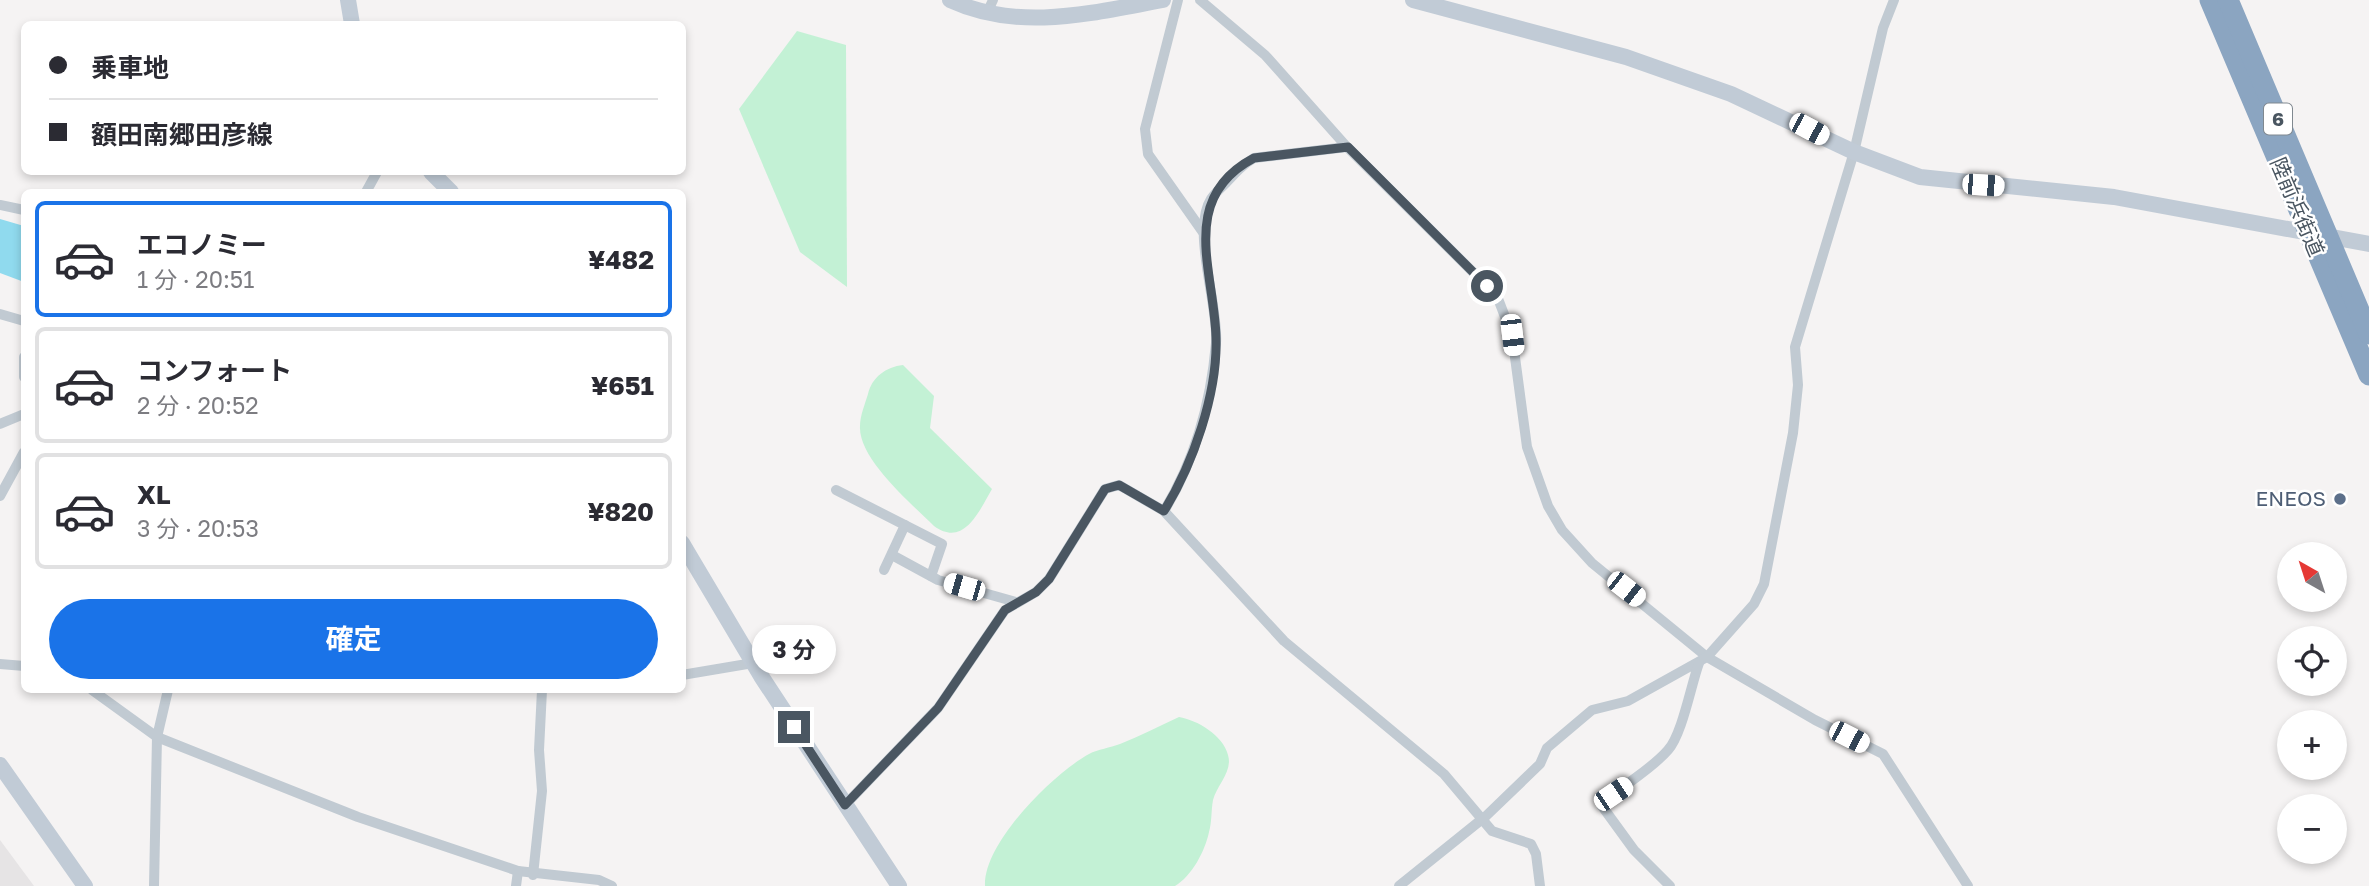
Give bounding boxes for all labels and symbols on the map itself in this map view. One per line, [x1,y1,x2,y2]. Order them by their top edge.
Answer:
road number: 6 [2264,104,2292,134]
car [1786,110,1833,148]
street label: 陸前浜街道 [2265,153,2330,260]
car [1962,173,2005,197]
route start [1471,270,1503,302]
car [1500,313,1525,357]
place label: ENEOS [2256,485,2326,511]
marker: ENEOS [2332,491,2348,507]
north arrow [2277,542,2347,612]
car [1603,568,1650,610]
car [941,571,988,603]
callout: 3 分 [752,626,836,674]
route end [778,711,810,743]
car [1826,718,1873,756]
car [1590,774,1637,814]

